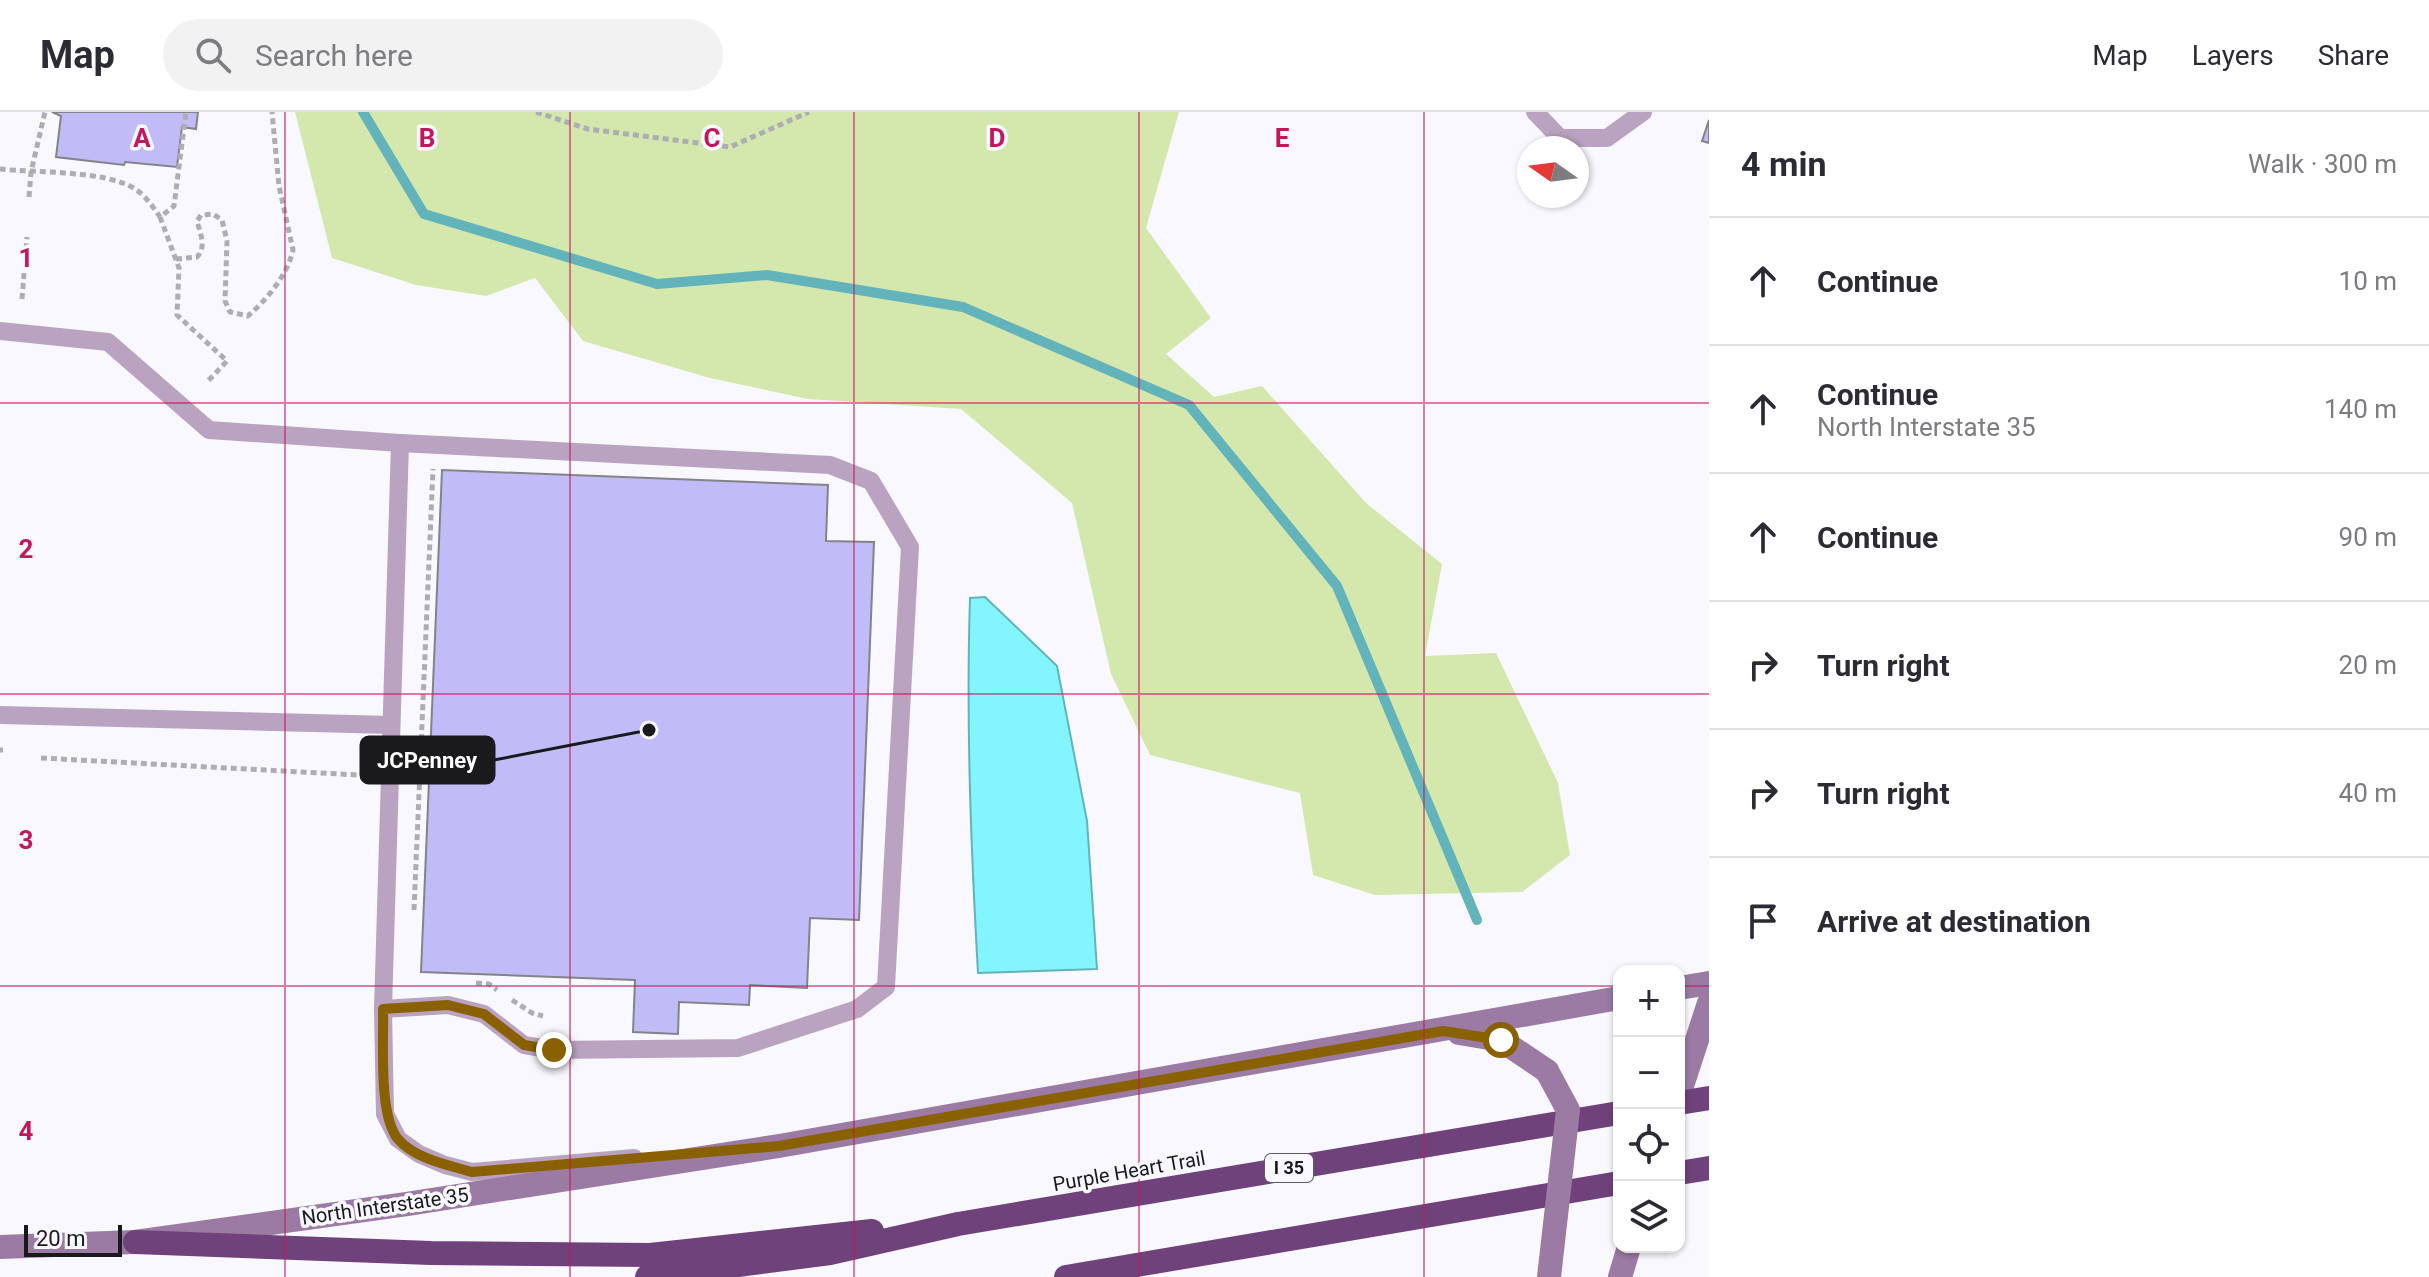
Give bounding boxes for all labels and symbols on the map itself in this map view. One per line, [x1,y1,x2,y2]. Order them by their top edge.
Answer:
text: A [133,123,151,153]
text: B [419,123,435,153]
text: C [703,123,721,153]
text: D [989,123,1005,153]
text: E [1275,123,1290,153]
north arrow [1517,136,1589,208]
text: 1 [19,243,33,273]
text: 2 [19,534,33,564]
callout: JCPenney [361,737,494,783]
text: JCPenney [377,748,478,773]
text: 3 [19,825,33,855]
route start [1483,1022,1519,1058]
route end [536,1032,572,1068]
text: 4 [19,1116,34,1146]
street label: Purple Heart Trail [1051,1146,1207,1196]
road number: I 35 [1265,1154,1313,1182]
street label: North Interstate 35 [300,1182,470,1230]
scale bar [24,1221,122,1257]

